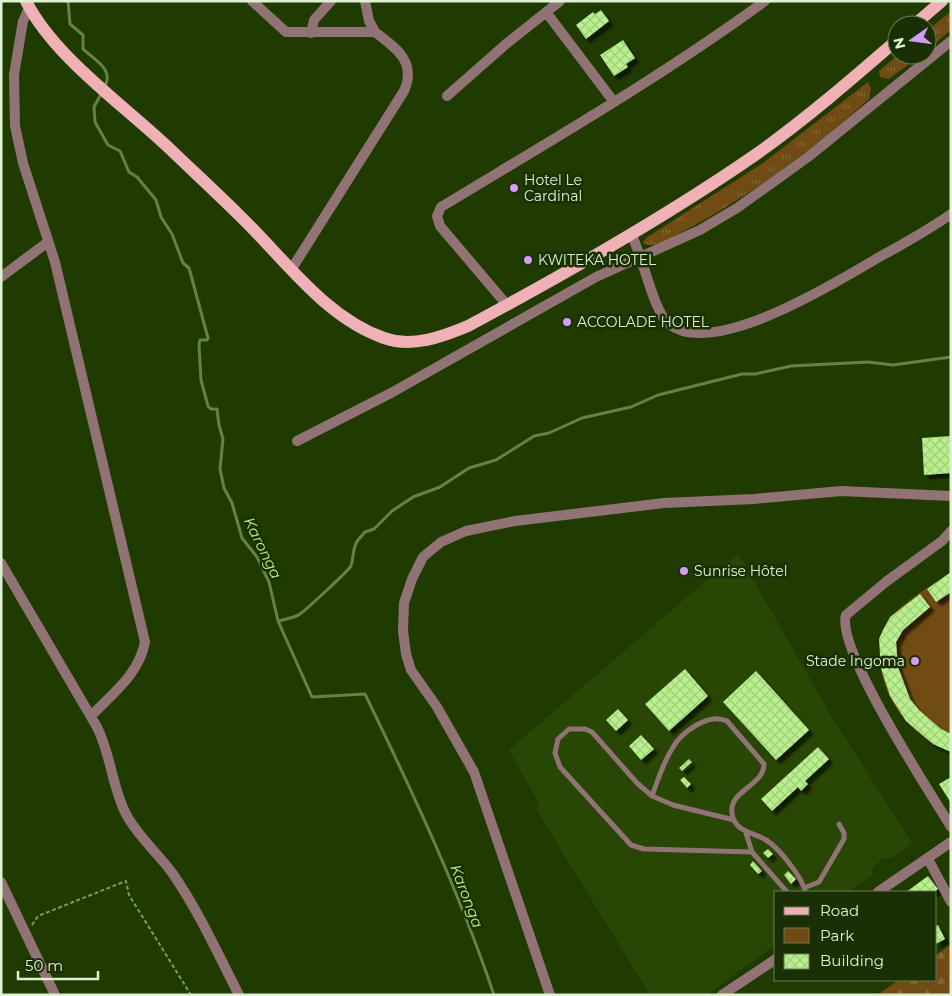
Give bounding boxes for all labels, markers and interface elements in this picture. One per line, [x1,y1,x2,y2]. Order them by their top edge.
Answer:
north arrow [887,15,937,65]
text: N [889,35,909,51]
place label: Hotel Le Cardinal [524,171,582,205]
marker: Hotel Le Cardinal [508,182,520,194]
place label: KWITEKA HOTEL [538,251,657,269]
marker: KWITEKA HOTEL [522,254,534,266]
place label: ACCOLADE HOTEL [577,313,710,331]
marker: ACCOLADE HOTEL [561,316,573,328]
water label: Karonga [240,514,286,582]
place label: Sunrise Hôtel [694,562,788,580]
marker: Sunrise Hôtel [678,565,690,577]
place label: Stade Ingoma [806,652,905,670]
marker: Stade Ingoma [909,655,921,667]
water label: Karonga [446,862,488,930]
legend [774,891,937,981]
text: Road [820,901,859,920]
text: Park [820,926,854,945]
scale bar [18,948,98,980]
text: Building [820,951,884,970]
text: 50 m [25,956,63,975]

